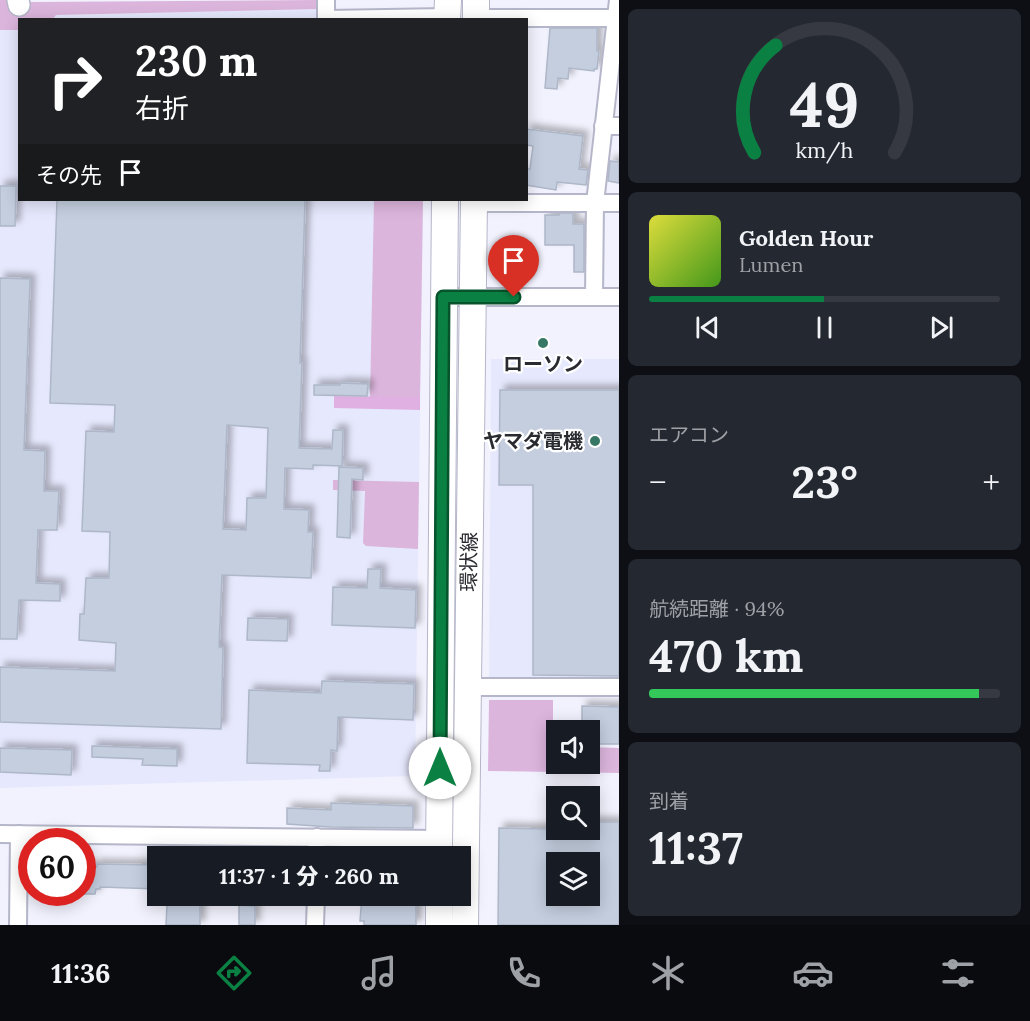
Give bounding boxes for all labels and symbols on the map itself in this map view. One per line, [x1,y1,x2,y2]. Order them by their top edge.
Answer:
pin [488,235,539,297]
marker: ローソン [536,336,550,350]
place label: ローソン [503,351,583,376]
place label: ヤマダ電機 [483,428,583,453]
marker: ヤマダ電機 [588,434,602,448]
street label: 環状線 [455,532,482,592]
position arrow [408,736,472,800]
speed limit sign: 60 [18,828,96,906]

